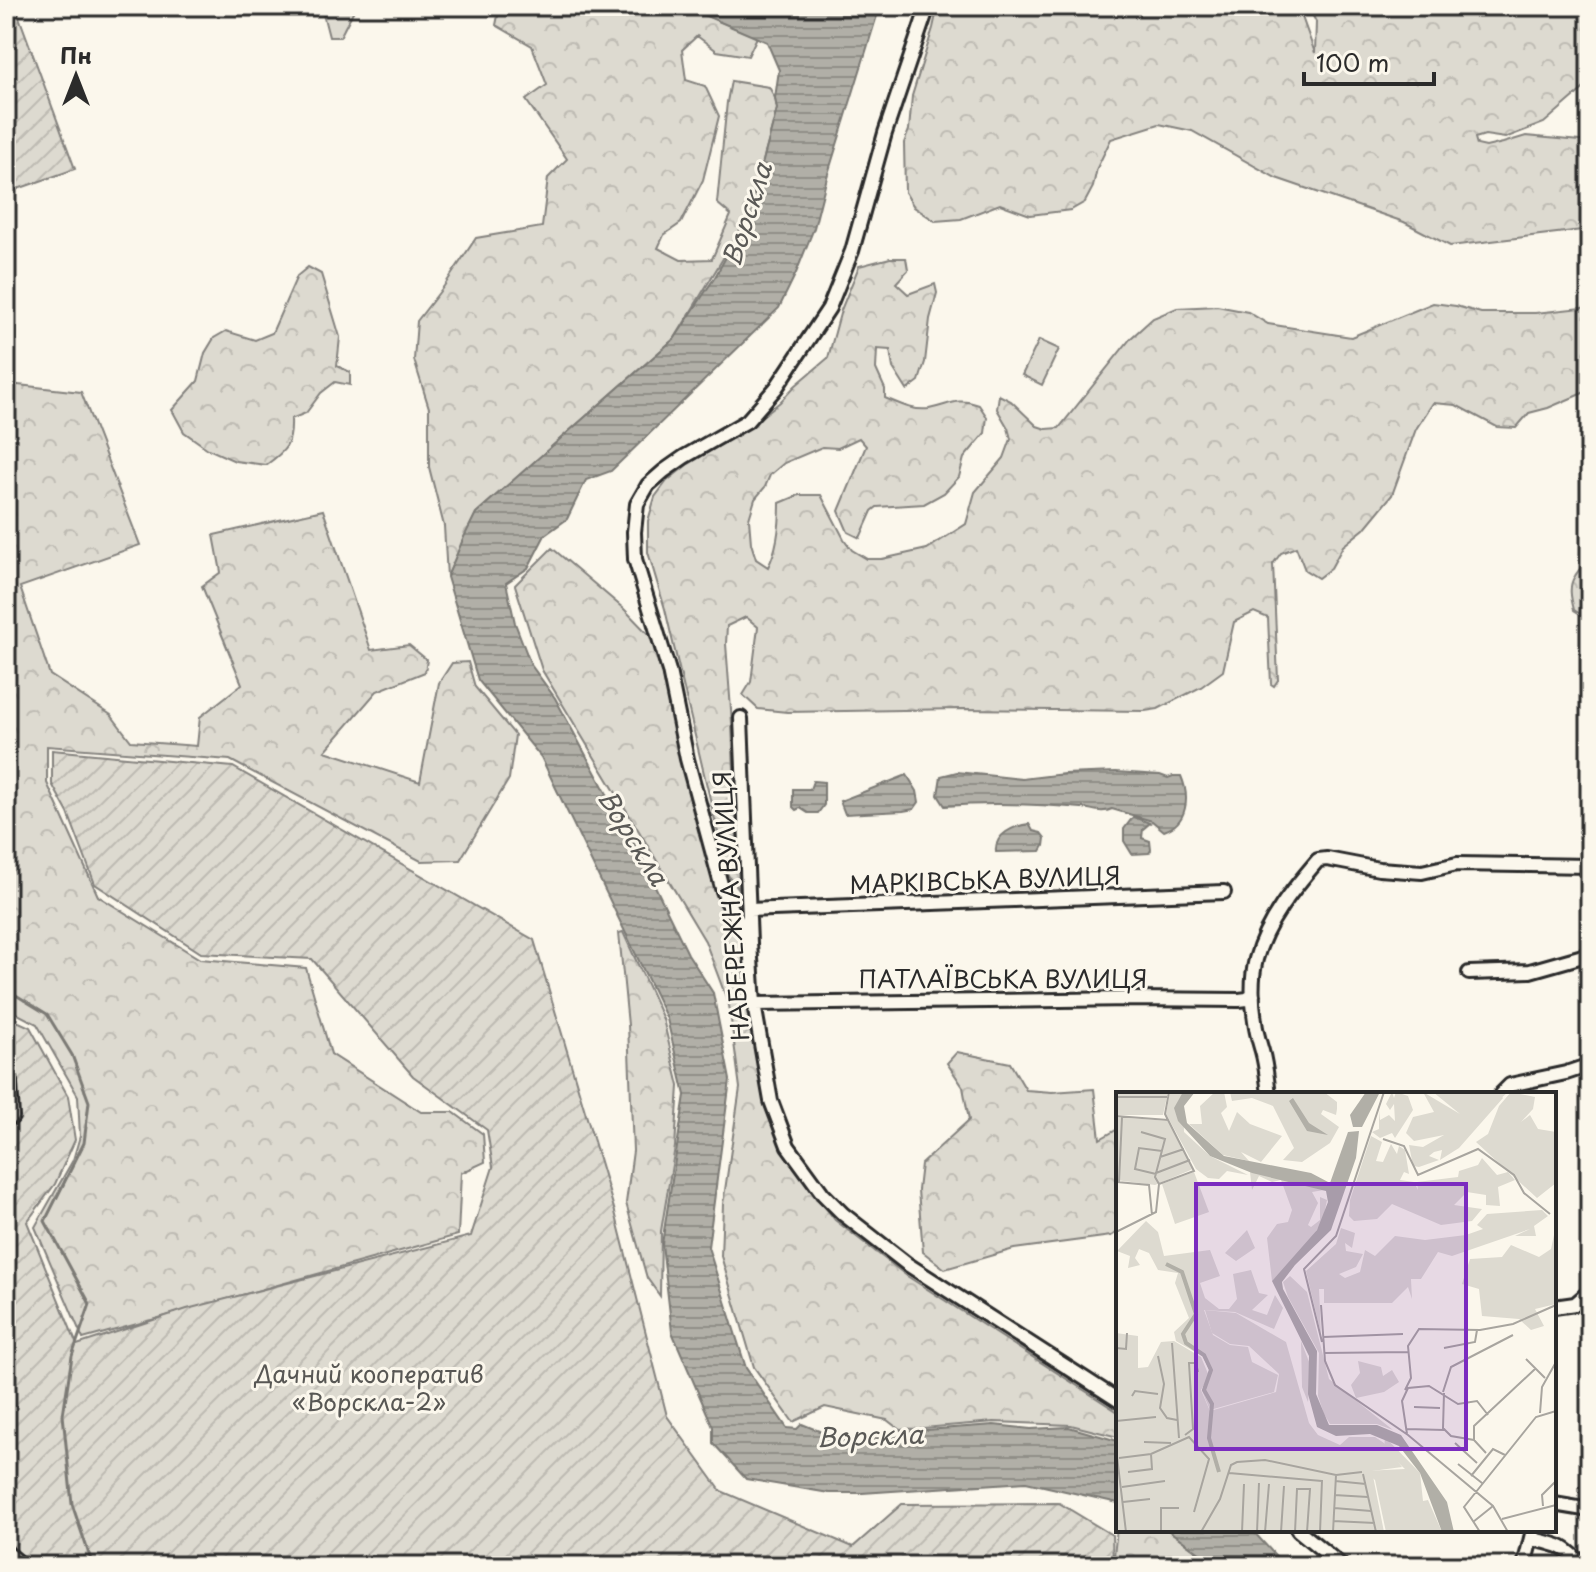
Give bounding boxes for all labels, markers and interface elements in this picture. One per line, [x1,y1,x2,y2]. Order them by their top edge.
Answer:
north arrow [36,36,116,116]
scale bar [1304,36,1434,86]
text: Пн [60,38,92,71]
text: 100 m [1316,44,1389,80]
water label: Ворскла [711,156,781,271]
street label: НАБЕРЕЖНА ВУЛИЦЯ [703,770,757,1042]
water label: Ворскла [589,781,679,893]
street label: МАРКІВСЬКА ВУЛИЦЯ [849,856,1121,902]
street label: ПАТЛАЇВСЬКА ВУЛИЦЯ [858,960,1148,996]
inset map [1116,1092,1556,1532]
park label: Дачний кооператив «Ворскла-2» [253,1355,484,1419]
water label: Ворскла [816,1414,925,1456]

